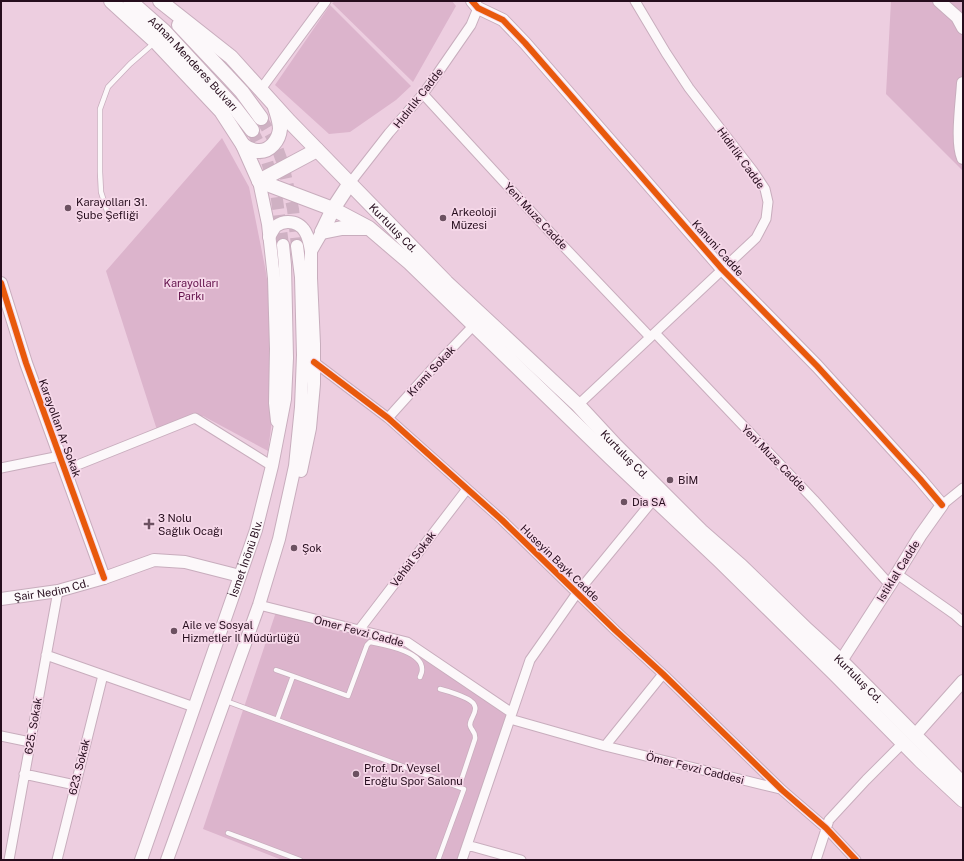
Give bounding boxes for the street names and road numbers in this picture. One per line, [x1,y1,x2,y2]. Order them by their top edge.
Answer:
street label: Adnan Menderes Bulvarı [146,14,241,113]
street label: Hıdırlık Cadde [391,66,445,130]
street label: Hidirlik Cadde [715,125,767,191]
street label: Yeni Muze Cadde [502,180,570,252]
street label: Kurtuluş Cd. [367,201,419,255]
street label: Kanuni Cadde [690,218,746,278]
street label: Krami Sokak [405,343,457,399]
street label: Karayollan Ar Sokak [37,377,83,479]
street label: Yeni Muze Cadde [739,423,809,493]
street label: Kurtuluş Cd. [598,428,651,481]
street label: İsmet İnönü Blv. [226,519,264,599]
street label: Huseyin Bayk Cadde [518,522,602,604]
street label: Vehbil Sokak [388,529,438,589]
street label: Istiklal Cadde [874,538,922,604]
street label: Şair Nedim Cd. [13,577,90,604]
street label: Omer Fevzi Cadde [313,613,405,649]
street label: Kurtuluş Cd. [832,652,885,705]
street label: 625. Sokak [22,697,44,755]
street label: 623. Sokak [66,738,92,796]
street label: Ömer Fevzi Caddesi [645,749,746,786]

